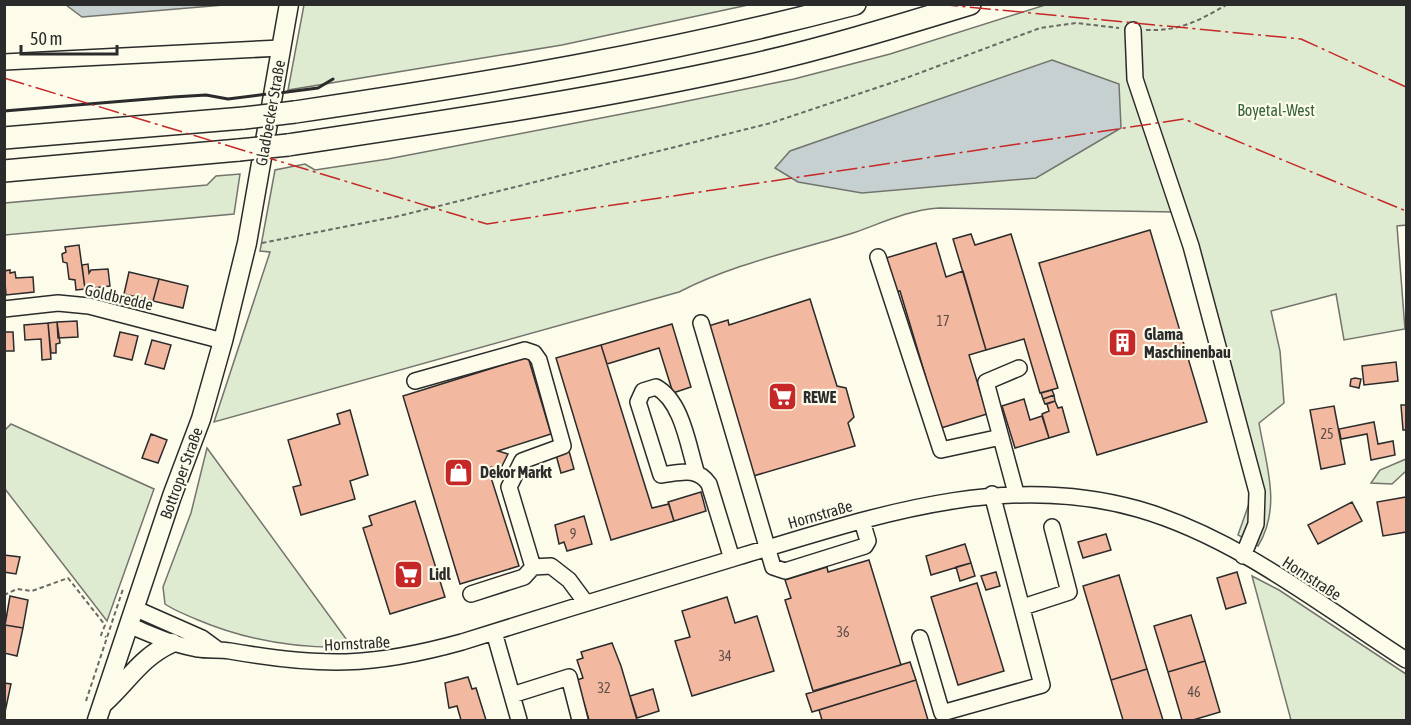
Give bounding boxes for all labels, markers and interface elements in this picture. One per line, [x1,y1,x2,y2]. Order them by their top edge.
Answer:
scale bar [21,18,117,56]
text: 50 m [30,28,62,49]
street label: Gladbecker Straße [252,59,288,167]
park label: Boyetal-West [1237,101,1315,120]
street label: Goldbredde [83,280,155,314]
house number: 17 [936,313,950,329]
place label: Glama Maschinenbau [1144,325,1231,361]
building icon: Glama Maschinenbau [1107,327,1139,359]
supermarket icon: REWE [766,381,798,413]
place label: REWE [803,388,836,406]
street label: Bottroper Straße [156,425,207,522]
house number: 25 [1320,426,1334,442]
shop icon: Dekor Markt [443,456,475,488]
place label: Dekor Markt [480,463,552,481]
street label: Hornstraße [786,496,854,532]
house number: 9 [570,526,576,542]
street label: Hornstraße [1279,552,1345,604]
supermarket icon: Lidl [392,558,424,590]
place label: Lidl [429,565,451,583]
house number: 36 [836,624,850,640]
street label: Hornstraße [323,632,391,654]
house number: 34 [718,648,732,664]
house number: 32 [597,680,611,696]
house number: 46 [1187,684,1201,700]

